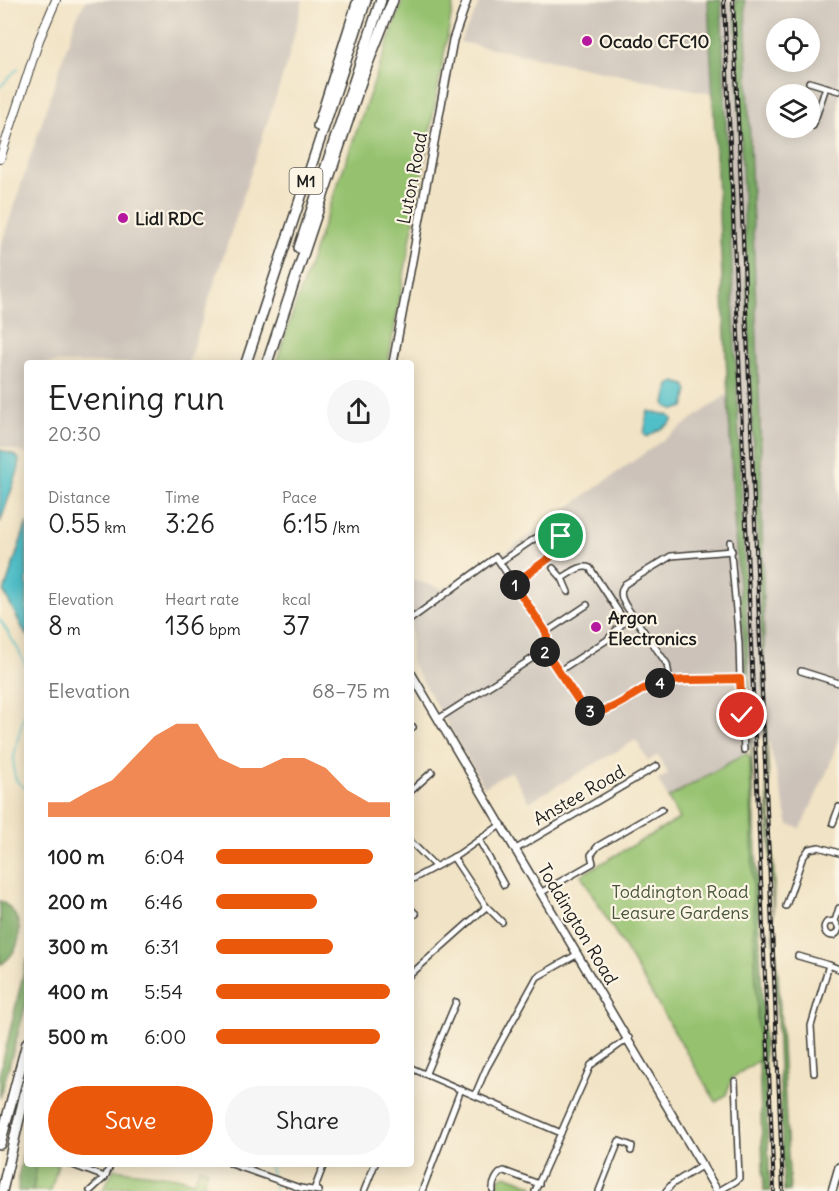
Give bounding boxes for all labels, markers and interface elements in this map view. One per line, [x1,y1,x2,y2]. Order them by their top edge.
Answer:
map controls [766,18,820,138]
button: locate [766,18,820,72]
place label: Ocado CFC10 [599,30,710,53]
marker: Ocado CFC10 [580,34,594,48]
button: layers [766,84,820,138]
street label: Luton Road [392,130,432,226]
road number: M1 [290,168,322,194]
place label: Lidl RDC [135,207,204,230]
marker: Lidl RDC [116,211,130,225]
text: Evening run [48,377,224,419]
button: share [327,380,390,443]
text: 20:30 [48,421,101,446]
text: Distance [48,487,110,507]
text: Time [165,487,200,507]
text: Pace [282,487,317,507]
text: 0.55 [48,507,100,540]
text: 3:26 [165,507,215,540]
text: 6:15 [282,507,328,540]
pin [535,510,586,561]
text: km [100,517,126,537]
text: /km [328,517,360,537]
icon: arrive [544,519,577,552]
pin: 1 [500,570,530,600]
text: 1 [512,575,518,595]
text: Elevation [48,589,114,609]
text: Heart rate [165,589,239,609]
text: kcal [282,589,311,609]
place label: Argon Electronics [608,606,697,650]
text: 8 [48,609,63,642]
text: 136 [165,609,205,642]
text: 37 [282,609,310,642]
text: m [63,619,81,639]
text: bpm [205,619,241,639]
marker: Argon Electronics [589,620,603,634]
pin: 2 [530,637,560,667]
text: 2 [541,642,549,662]
pin: 4 [645,668,675,698]
text: 4 [655,673,665,693]
text: Elevation [48,678,130,703]
text: 68–75 m [312,678,390,703]
pin [716,689,767,740]
pin: 3 [575,696,605,726]
icon: check [725,698,758,731]
text: 3 [585,701,595,721]
street label: Anstee Road [529,759,629,830]
text: 100 m [48,844,105,869]
text: 6:04 [144,844,185,869]
street label: Toddington Road [533,859,623,989]
park label: Toddington Road Leasure Gardens [611,880,749,924]
text: 200 m [48,889,108,914]
text: 6:46 [144,889,183,914]
text: 300 m [48,934,108,959]
text: 6:31 [144,934,179,959]
text: 400 m [48,979,108,1004]
text: 5:54 [144,979,183,1004]
text: 500 m [48,1024,108,1049]
text: 6:00 [144,1024,186,1049]
button: Save [48,1086,213,1155]
button: Share [225,1086,390,1155]

